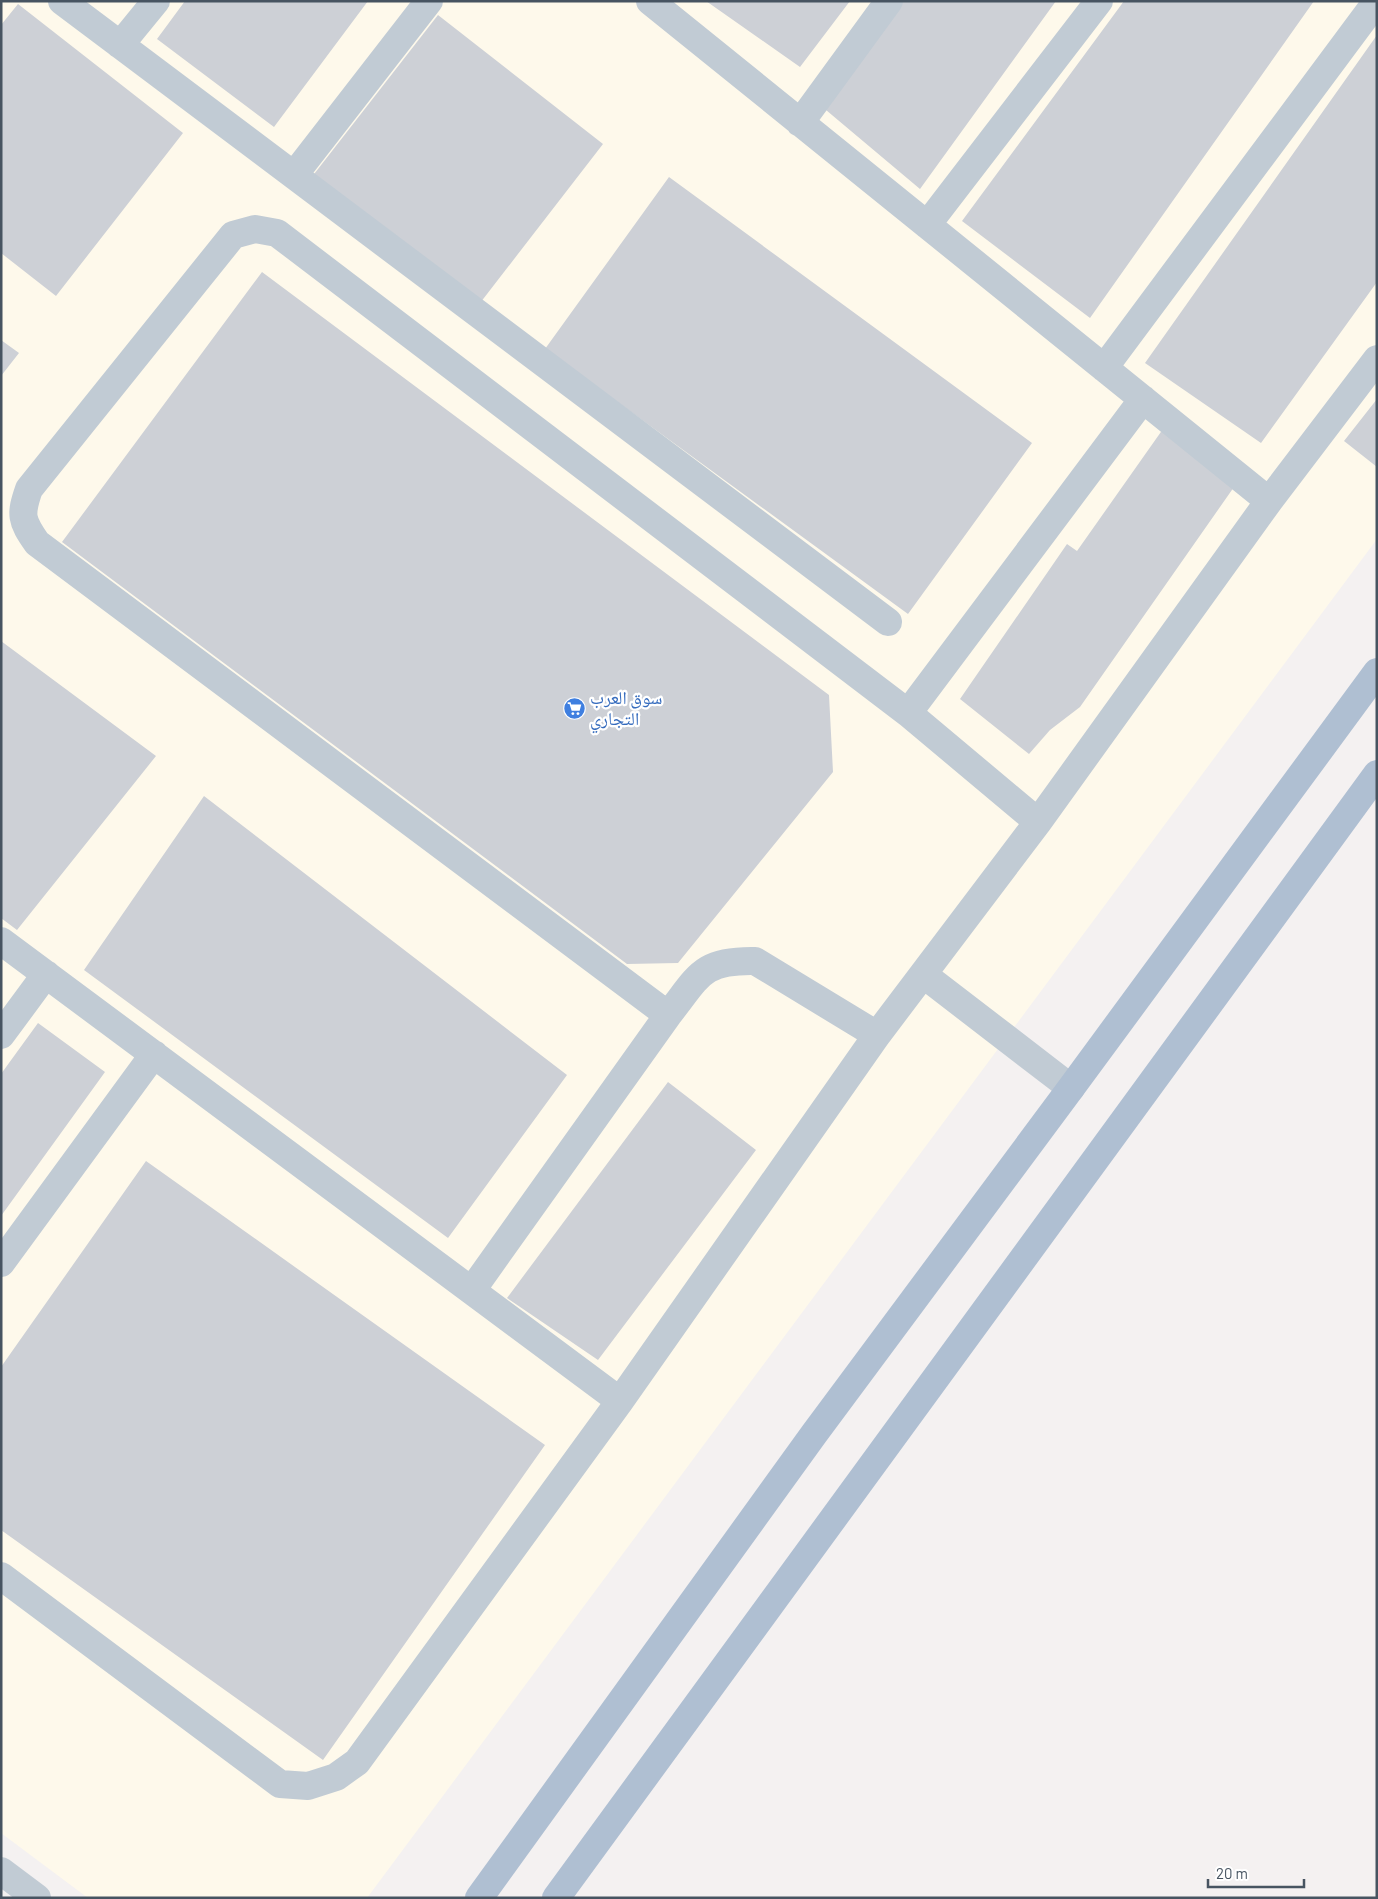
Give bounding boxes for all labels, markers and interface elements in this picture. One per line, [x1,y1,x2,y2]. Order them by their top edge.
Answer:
place label: سوق العرب التجاري [590,686,662,734]
supermarket icon: سوق العرب التجاري [562,696,586,720]
scale bar [1208,1856,1304,1888]
text: 20 m [1216,1864,1248,1882]

